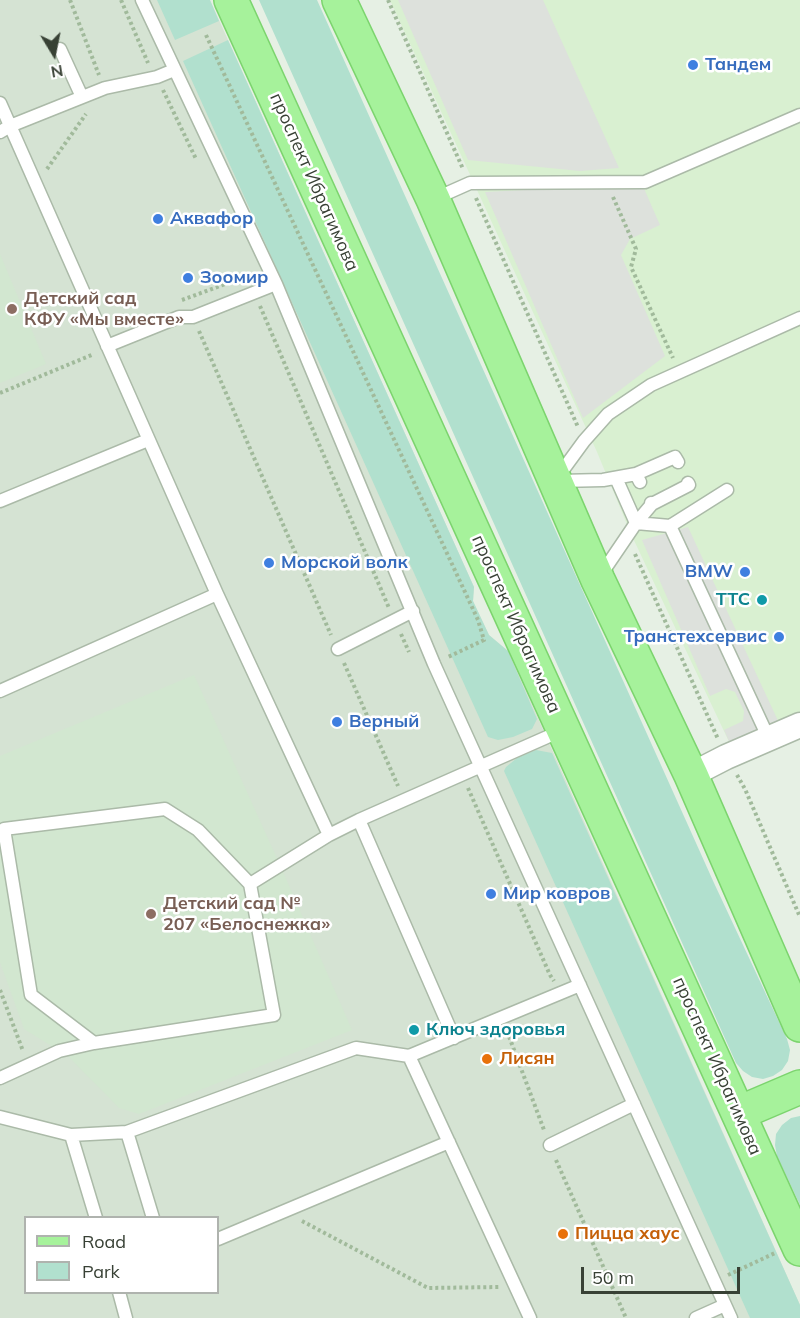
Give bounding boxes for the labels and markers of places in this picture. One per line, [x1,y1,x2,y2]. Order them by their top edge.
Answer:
place label: Тандем [705,54,771,76]
marker: Тандем [686,58,700,72]
place label: Аквафор [170,208,253,230]
marker: Аквафор [151,212,165,226]
place label: Зоомир [200,267,268,289]
marker: Зоомир [181,271,195,285]
place label: Детский сад КФУ «Мы вместе» [24,288,184,330]
marker: Детский сад КФУ «Мы вместе» [5,302,19,316]
place label: Морской волк [281,552,408,574]
marker: Морской волк [262,556,276,570]
place label: BMW [685,561,733,583]
marker: BMW [738,565,752,579]
place label: ТТС [716,589,750,611]
marker: ТТС [755,593,769,607]
place label: Транстехсервис [624,626,767,648]
marker: Транстехсервис [772,630,786,644]
place label: Верный [349,711,419,733]
marker: Верный [330,715,344,729]
place label: Мир ковров [503,883,610,905]
marker: Мир ковров [484,887,498,901]
place label: Детский сад № 207 «Белоснежка» [163,893,330,936]
marker: Детский сад № 207 «Белоснежка» [144,907,158,921]
place label: Ключ здоровья [426,1019,565,1041]
marker: Ключ здоровья [407,1023,421,1037]
place label: Лисян [499,1048,555,1070]
marker: Лисян [480,1052,494,1066]
place label: Пицца хаус [575,1223,680,1245]
marker: Пицца хаус [556,1227,570,1241]

